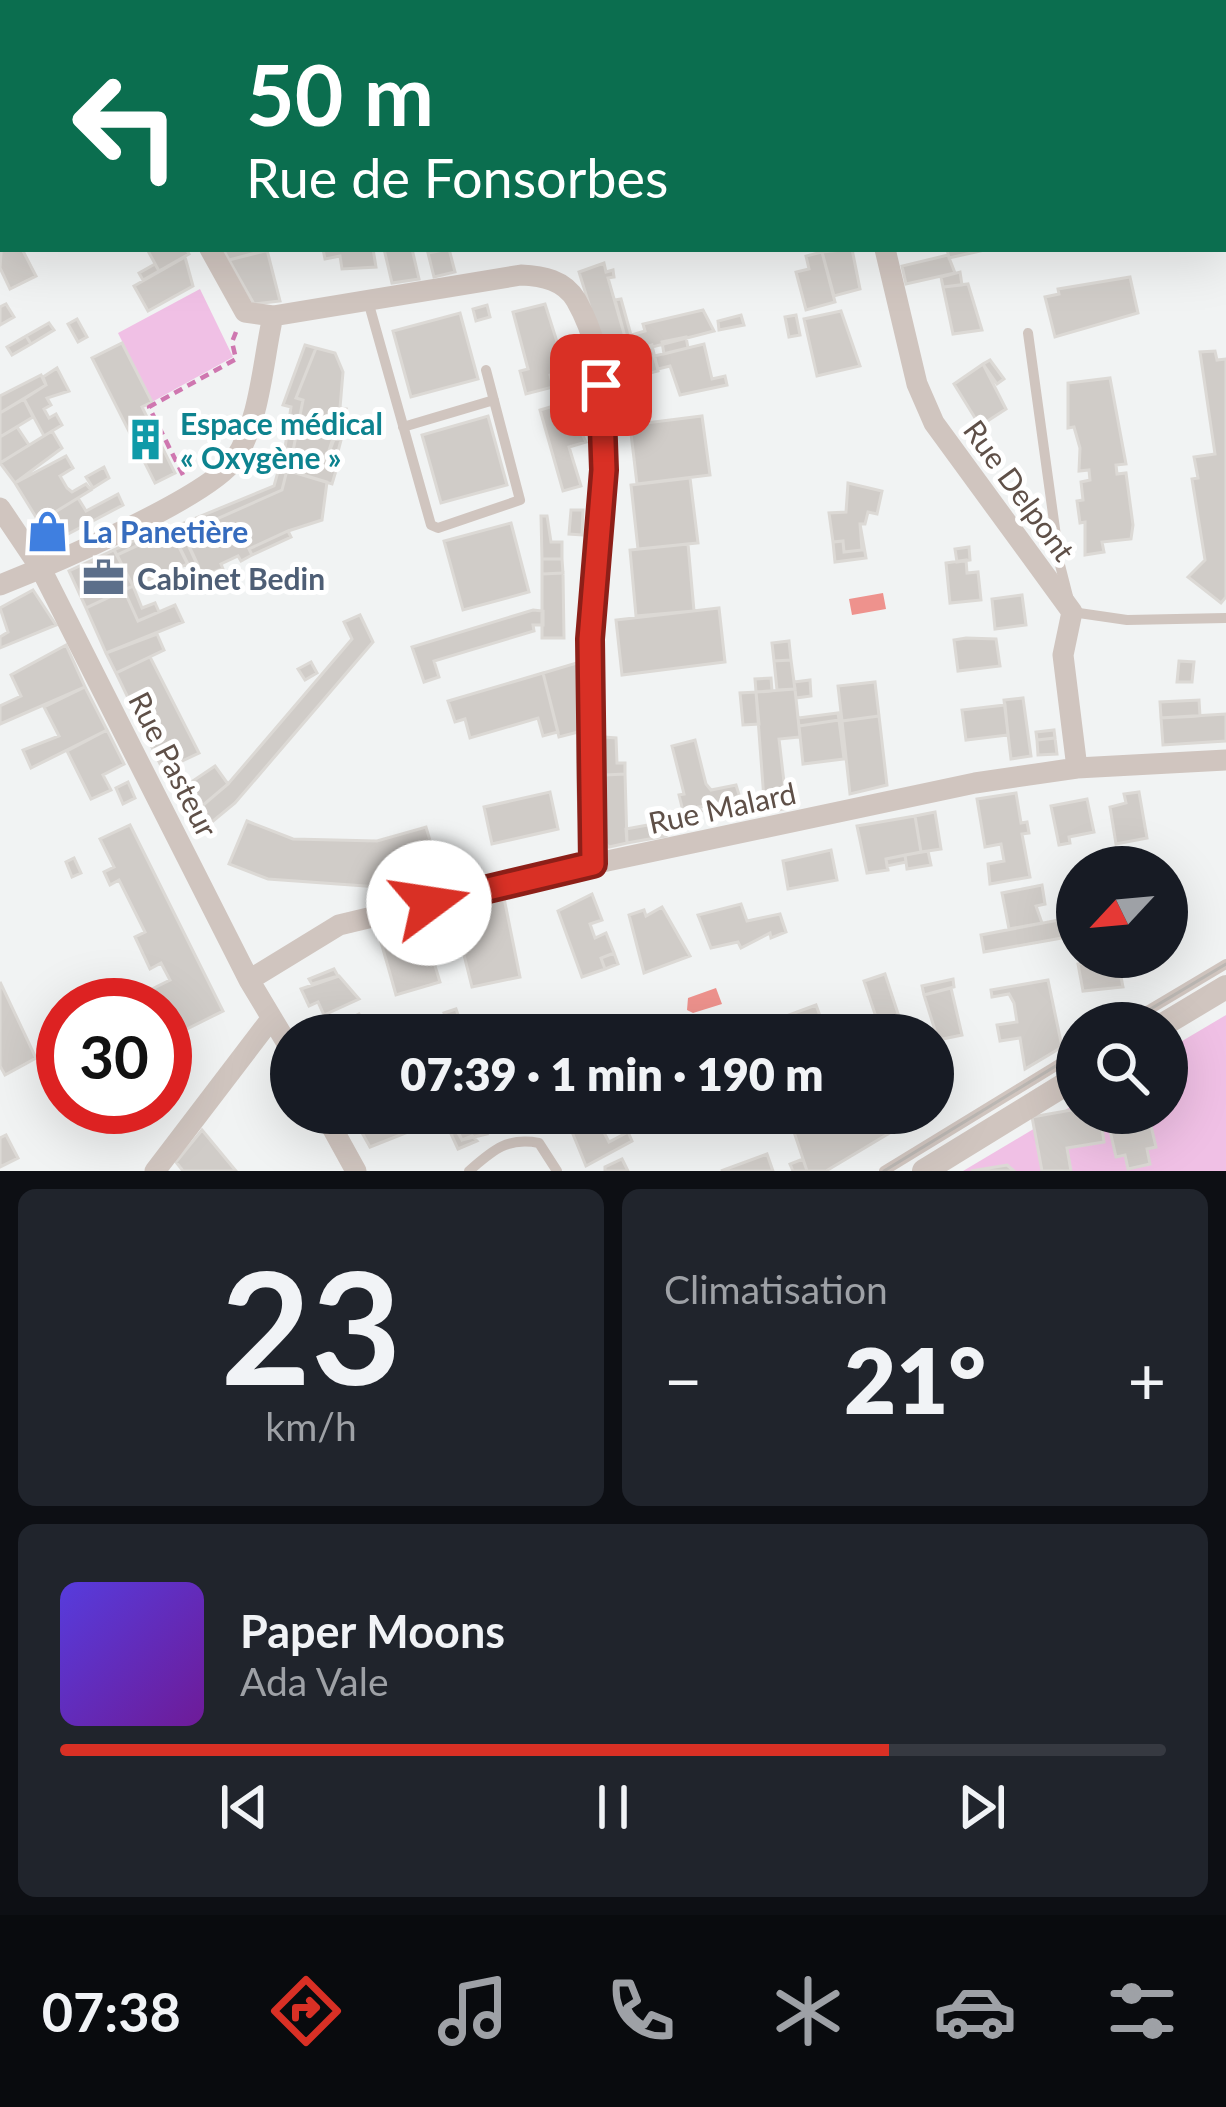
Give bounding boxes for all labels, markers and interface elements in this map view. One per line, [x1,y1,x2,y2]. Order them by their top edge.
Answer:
text: 50 m [246,43,434,144]
icon: left [48,48,204,204]
text: Rue de Fonsorbes [246,145,668,210]
pin [550,334,652,436]
icon: arrive [568,352,634,418]
place label: Espace médical « Oxygène » [180,405,383,475]
street label: Rue Delpont [957,413,1083,568]
building icon: Espace médical « Oxygène » [123,417,169,463]
shop icon: La Panetière [25,508,71,554]
place label: La Panetière [82,513,248,549]
office icon: Cabinet Bedin [80,555,126,601]
place label: Cabinet Bedin [137,560,325,596]
street label: Rue Pasteur [122,685,226,843]
street label: Rue Malard [645,774,799,840]
position arrow [366,840,492,966]
north arrow [1056,846,1188,978]
map controls [1056,846,1188,1134]
speed limit sign: 30 [36,978,192,1134]
button: search [1056,1002,1188,1134]
text: 07:39 · 1 min · 190 m [400,1047,824,1101]
text: 23 [221,1231,401,1418]
text: Climatisation [664,1266,888,1312]
text: 21° [844,1325,986,1433]
text: − [664,1340,702,1419]
text: + [1128,1340,1166,1419]
text: km/h [265,1403,357,1449]
text: Paper Moons [240,1604,505,1658]
text: Ada Vale [240,1658,389,1704]
icon: previous [211,1774,277,1840]
icon: pause [580,1774,646,1840]
icon: next [949,1774,1015,1840]
icon: directions [264,1969,348,2053]
icon: music [431,1969,515,2053]
icon: phone [599,1969,683,2053]
icon: climate [766,1969,850,2053]
icon: car [933,1969,1017,2053]
icon: filters [1100,1969,1184,2053]
text: 07:38 [42,1979,181,2044]

